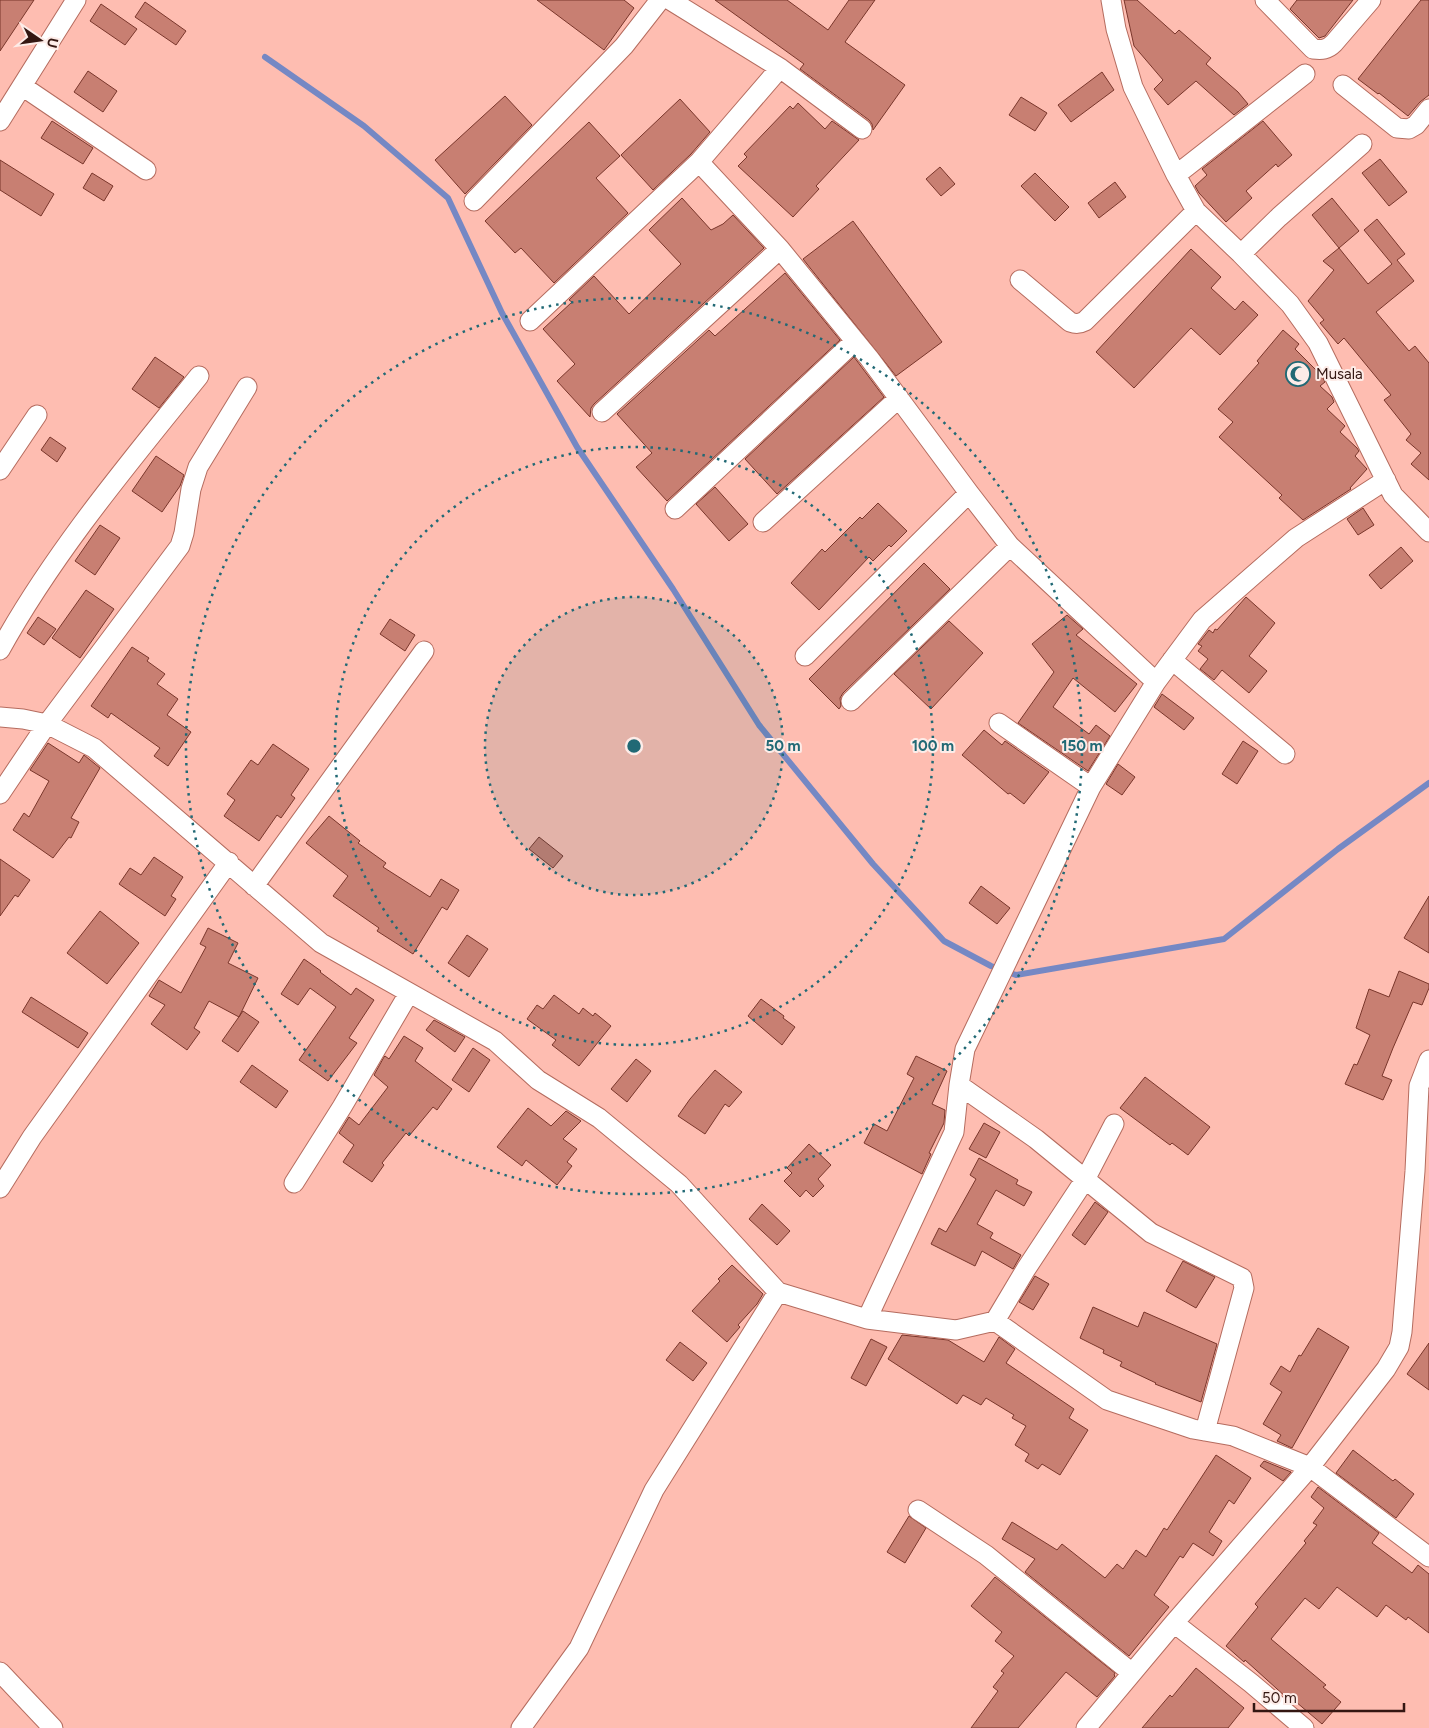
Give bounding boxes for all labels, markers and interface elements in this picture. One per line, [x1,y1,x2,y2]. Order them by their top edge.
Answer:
north arrow [15,15,65,65]
text: U [43,36,62,50]
mosque icon: Musala [1285,361,1311,387]
place label: Musala [1316,365,1363,383]
centre of rings [625,737,643,755]
text: 50 m [765,737,801,755]
text: 100 m [912,737,954,755]
text: 150 m [1061,737,1103,755]
scale bar [1254,1680,1404,1712]
text: 50 m [1262,1689,1297,1707]

